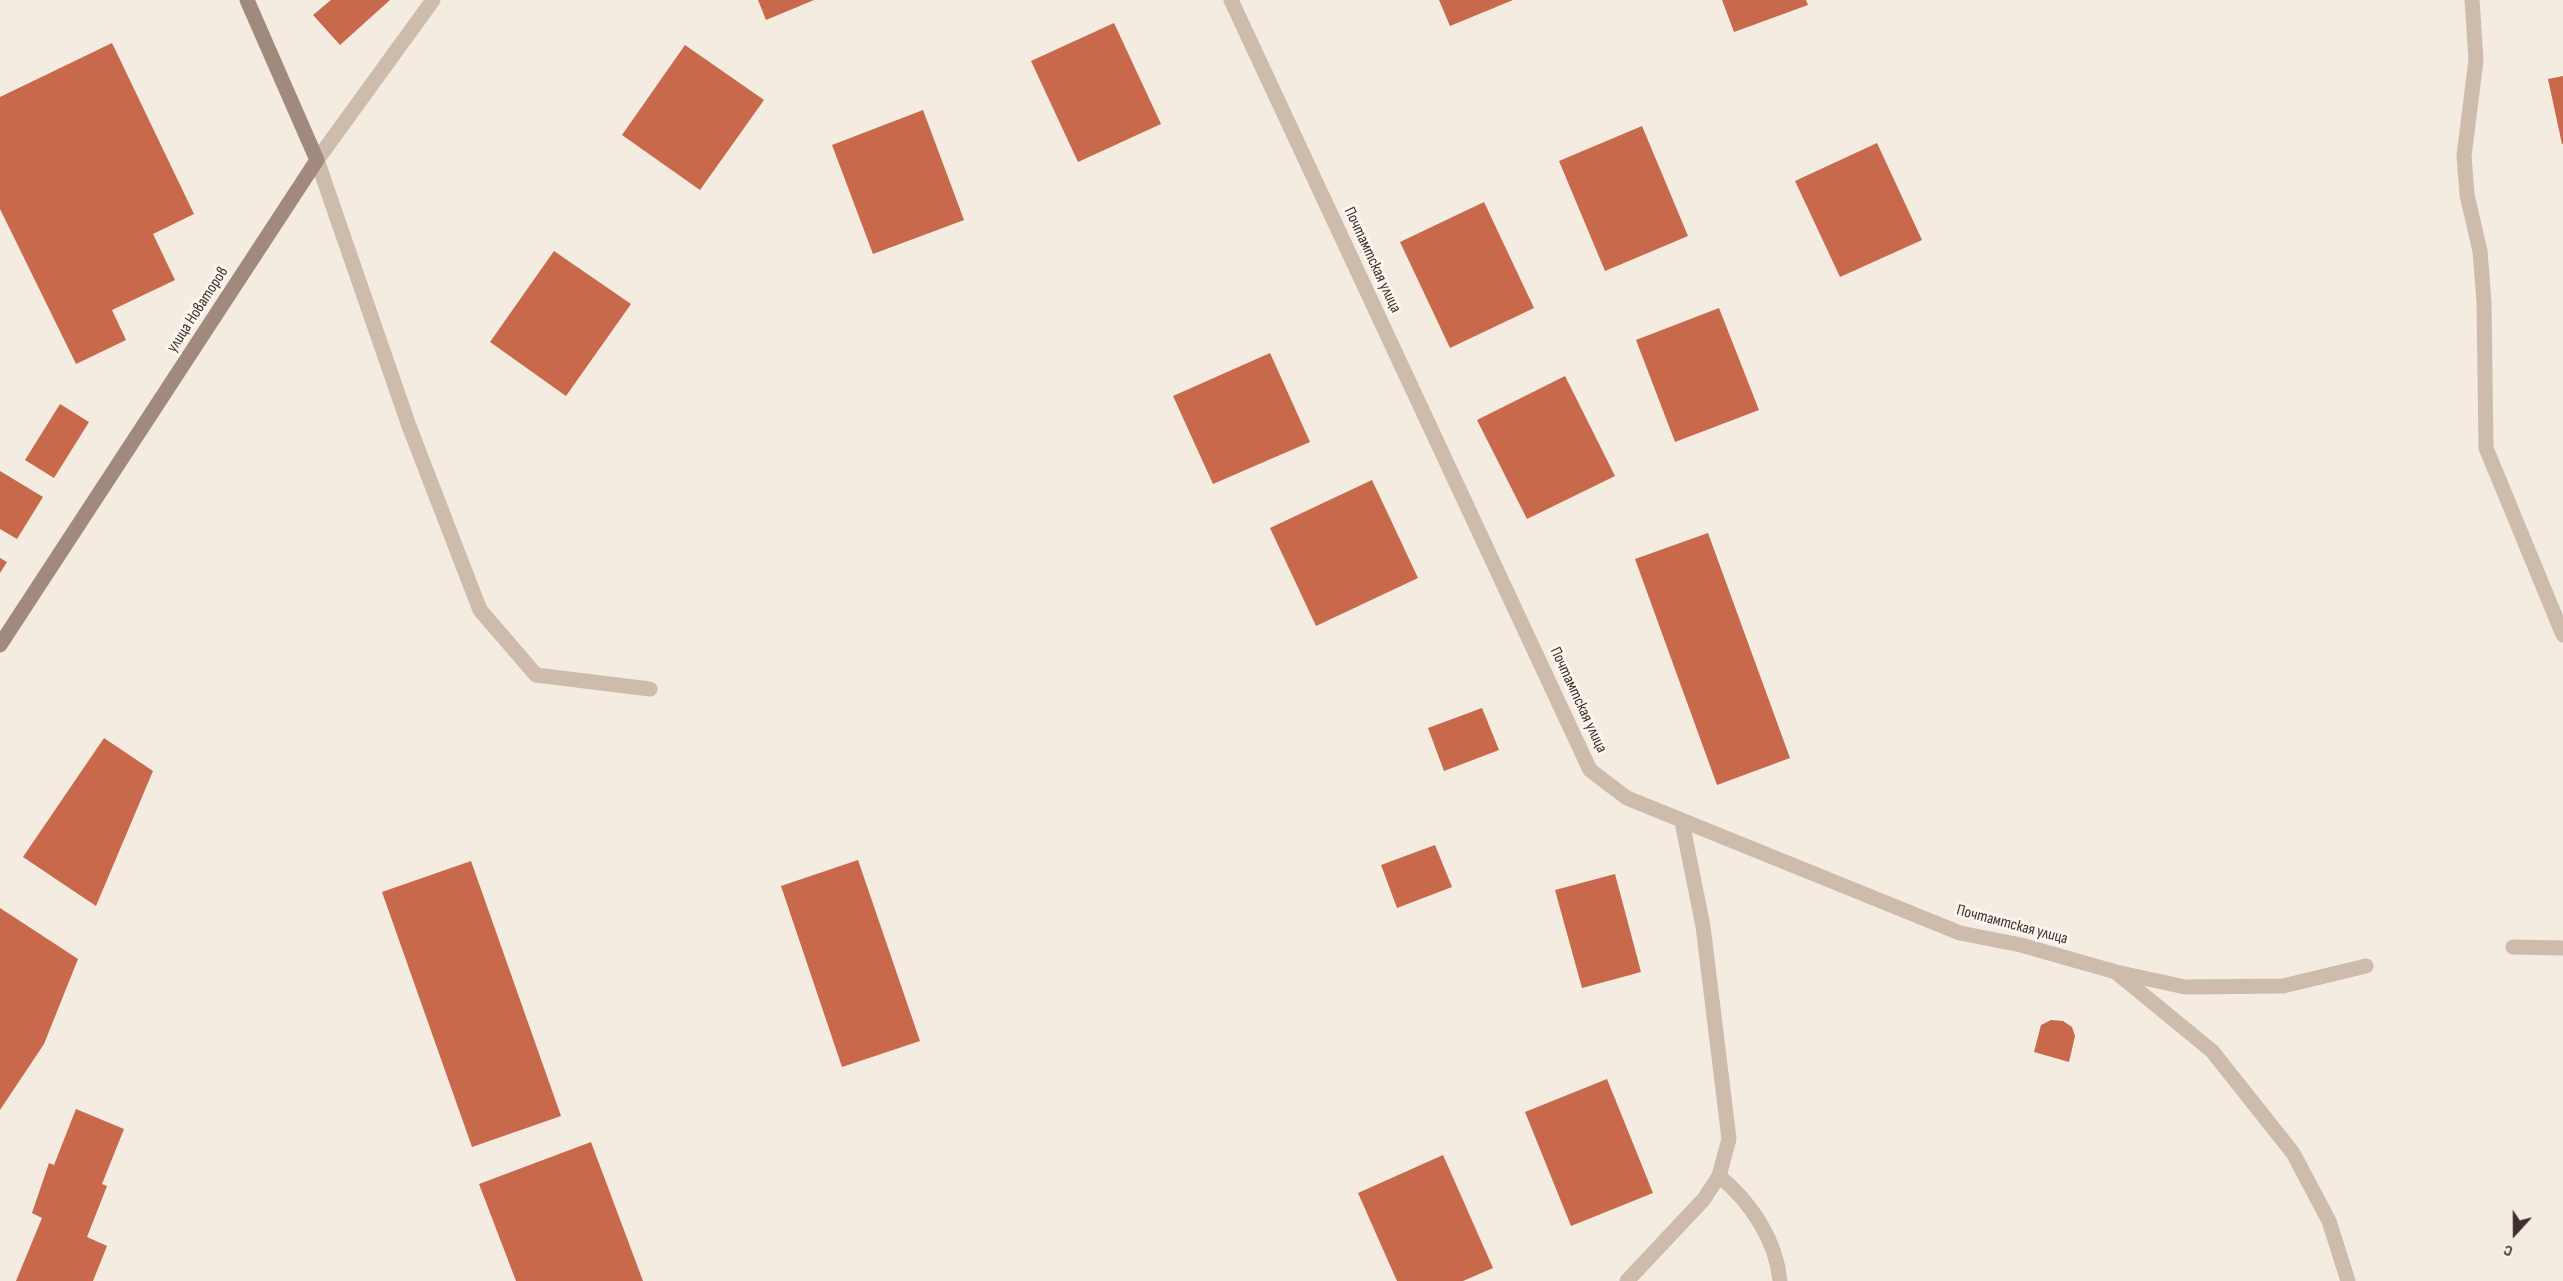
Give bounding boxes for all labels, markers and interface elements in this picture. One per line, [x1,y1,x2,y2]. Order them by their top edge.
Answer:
street label: Почтамтская улица [1339,204,1405,316]
street label: улица Новаторов [163,264,233,356]
street label: Почтамтская улица [1545,644,1611,756]
street label: Почтамтская улица [1954,901,2070,949]
north arrow [2485,1203,2545,1263]
text: С [2501,1240,2516,1261]

